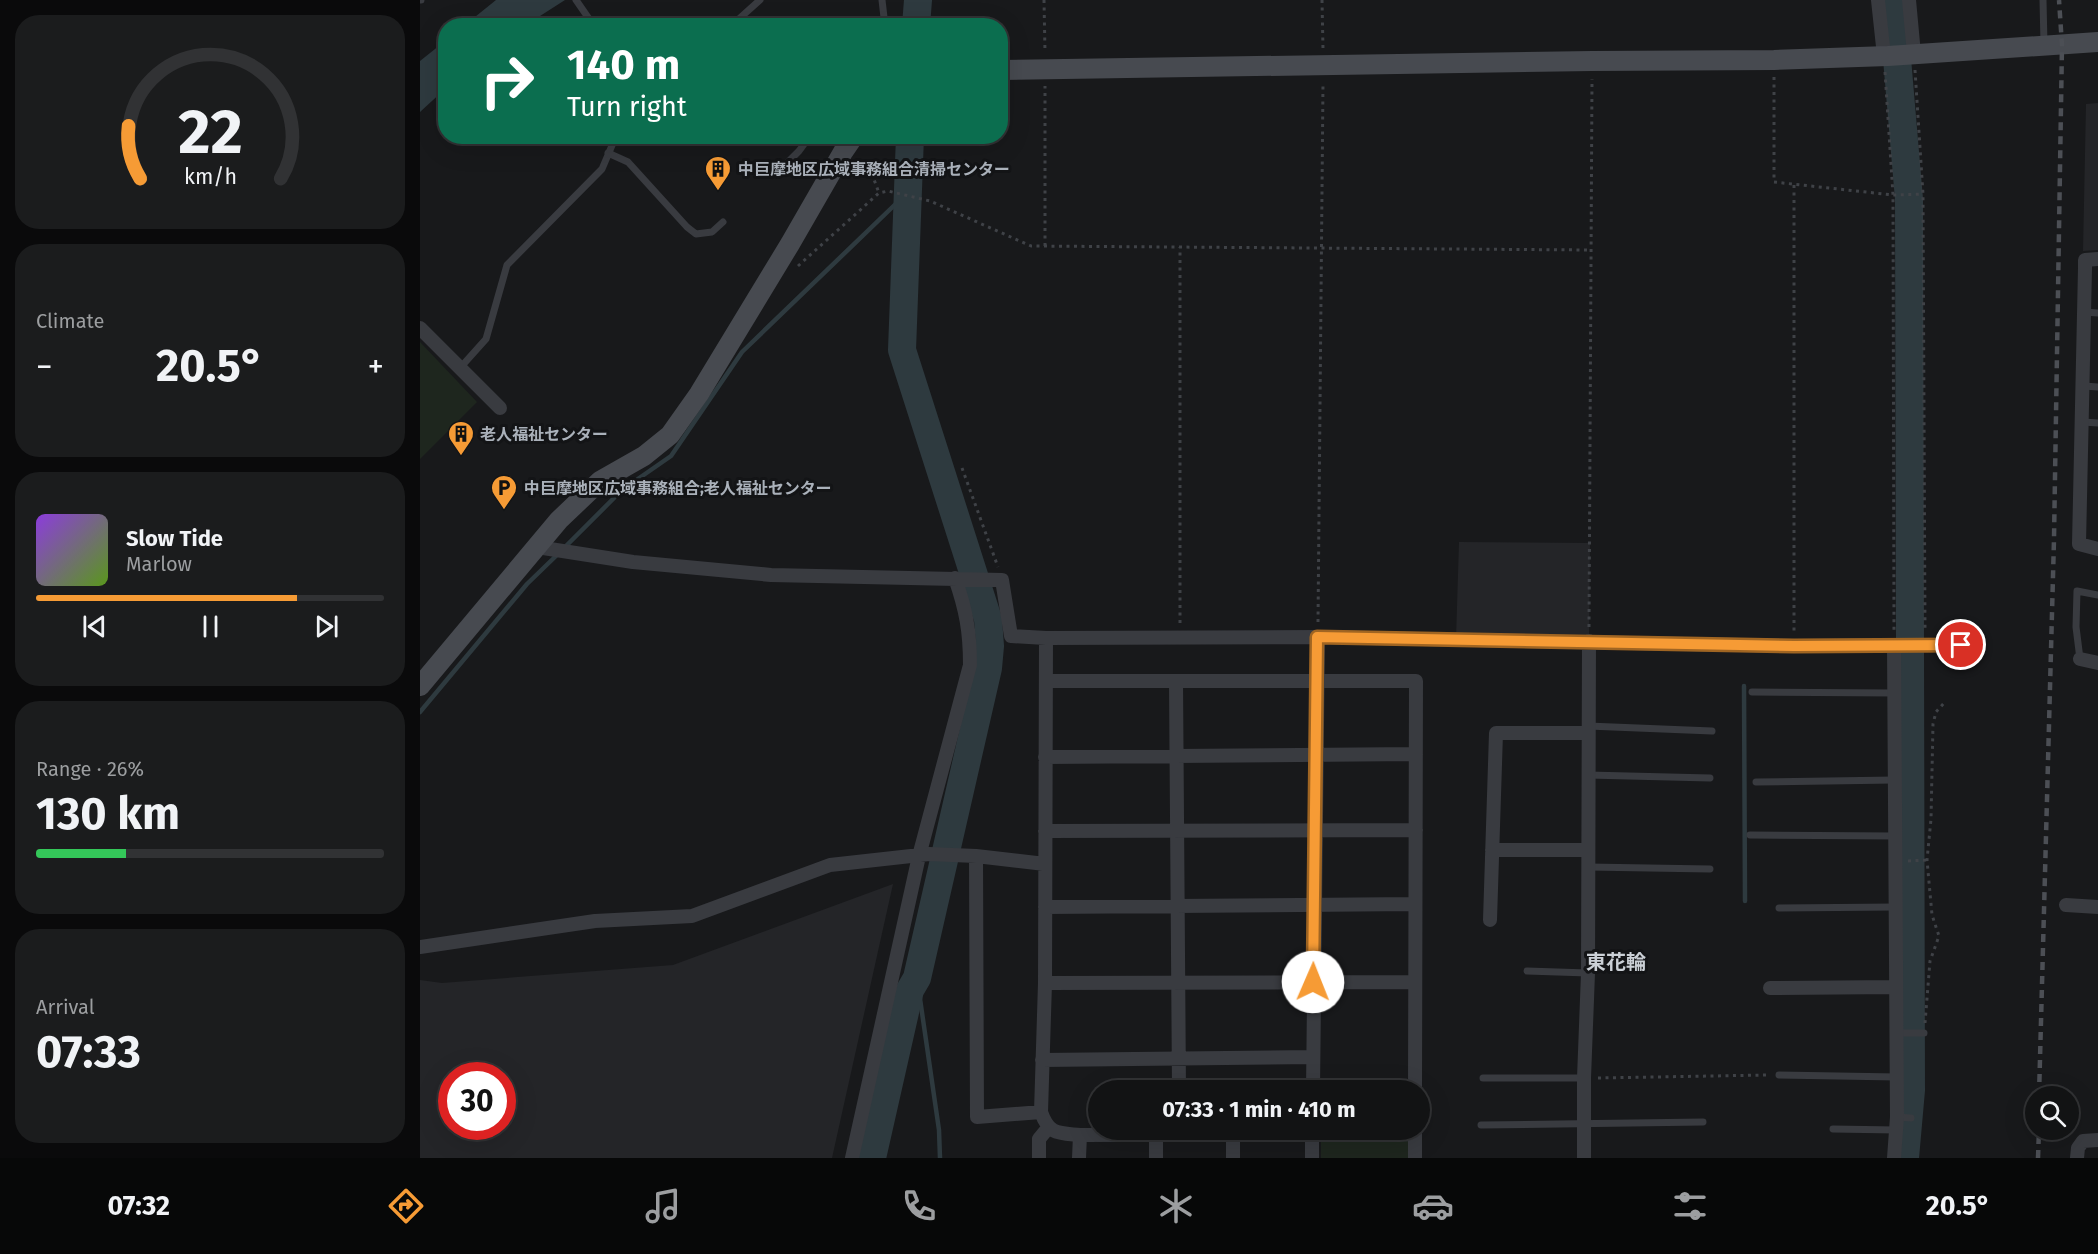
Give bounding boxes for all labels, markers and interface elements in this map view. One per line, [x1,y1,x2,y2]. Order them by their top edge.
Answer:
text: 140 m [567,40,680,90]
icon: right [468,42,546,120]
text: Turn right [567,91,687,123]
text: 22 [178,95,242,170]
building icon: 中巨摩地区広域事務組合清掃センター [703,154,733,192]
place label: 中巨摩地区広域事務組合清掃センター [738,160,1010,179]
text: km/h [183,164,237,190]
text: Climate [36,309,104,333]
text: 20.5° [156,339,264,393]
text: − [36,347,53,387]
text: + [368,347,384,387]
building icon: 老人福祉センター [446,419,476,457]
place label: 老人福祉センター [480,425,608,444]
parking icon: 中巨摩地区広域事務組合;老人福祉センター [489,473,519,511]
place label: 中巨摩地区広域事務組合;老人福祉センター [524,479,832,498]
text: Slow Tide [126,525,223,552]
text: Marlow [126,552,192,576]
icon: previous [78,610,111,643]
icon: pause [194,610,227,643]
icon: next [310,610,343,643]
pin [1935,619,1986,670]
icon: arrive [1944,628,1977,661]
text: Range · 26% [36,757,144,781]
text: 130 km [36,787,180,841]
position arrow [1281,950,1345,1014]
district label: 東花輪 [1586,950,1646,974]
text: Arrival [36,995,95,1019]
text: 07:33 [36,1025,141,1079]
speed limit sign: 30 [438,1062,516,1140]
map controls [2025,1086,2079,1140]
button: search [2025,1086,2079,1140]
text: 07:33 · 1 min · 410 m [1162,1096,1356,1123]
icon: directions [385,1185,427,1227]
icon: music [642,1185,684,1227]
icon: phone [898,1185,940,1227]
icon: climate [1155,1185,1197,1227]
icon: car [1412,1185,1454,1227]
icon: filters [1669,1185,1711,1227]
text: 07:32 [107,1190,170,1222]
text: 20.5° [1926,1190,1991,1222]

